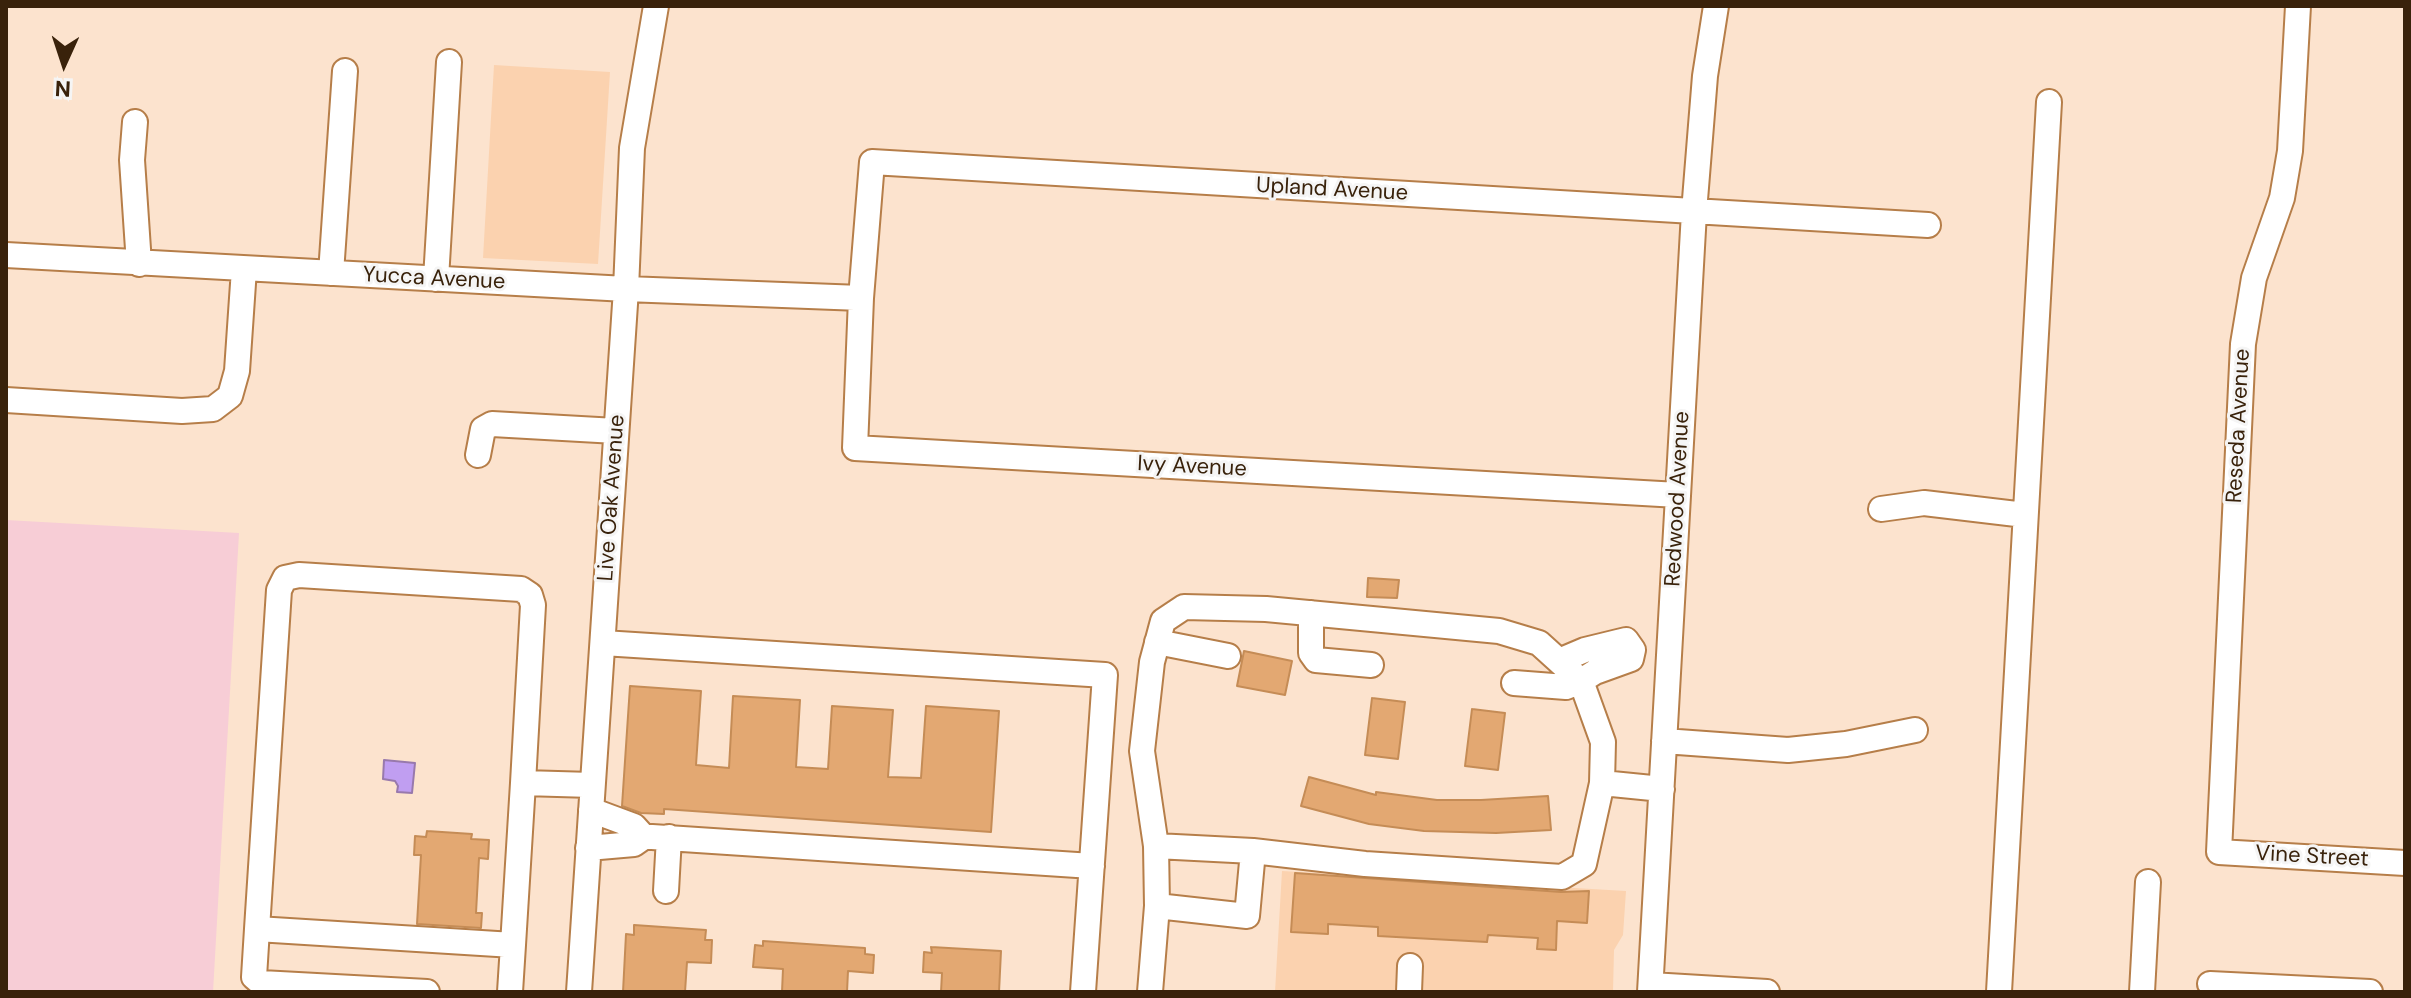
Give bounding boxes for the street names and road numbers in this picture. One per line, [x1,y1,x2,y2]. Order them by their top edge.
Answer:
street label: Upland Avenue [1255,173,1409,207]
street label: Yucca Avenue [362,262,506,296]
street label: Reseda Avenue [2222,348,2256,504]
street label: Redwood Avenue [1660,411,1696,587]
street label: Live Oak Avenue [593,414,631,582]
street label: Ivy Avenue [1137,451,1247,483]
street label: Vine Street [2255,841,2369,873]

